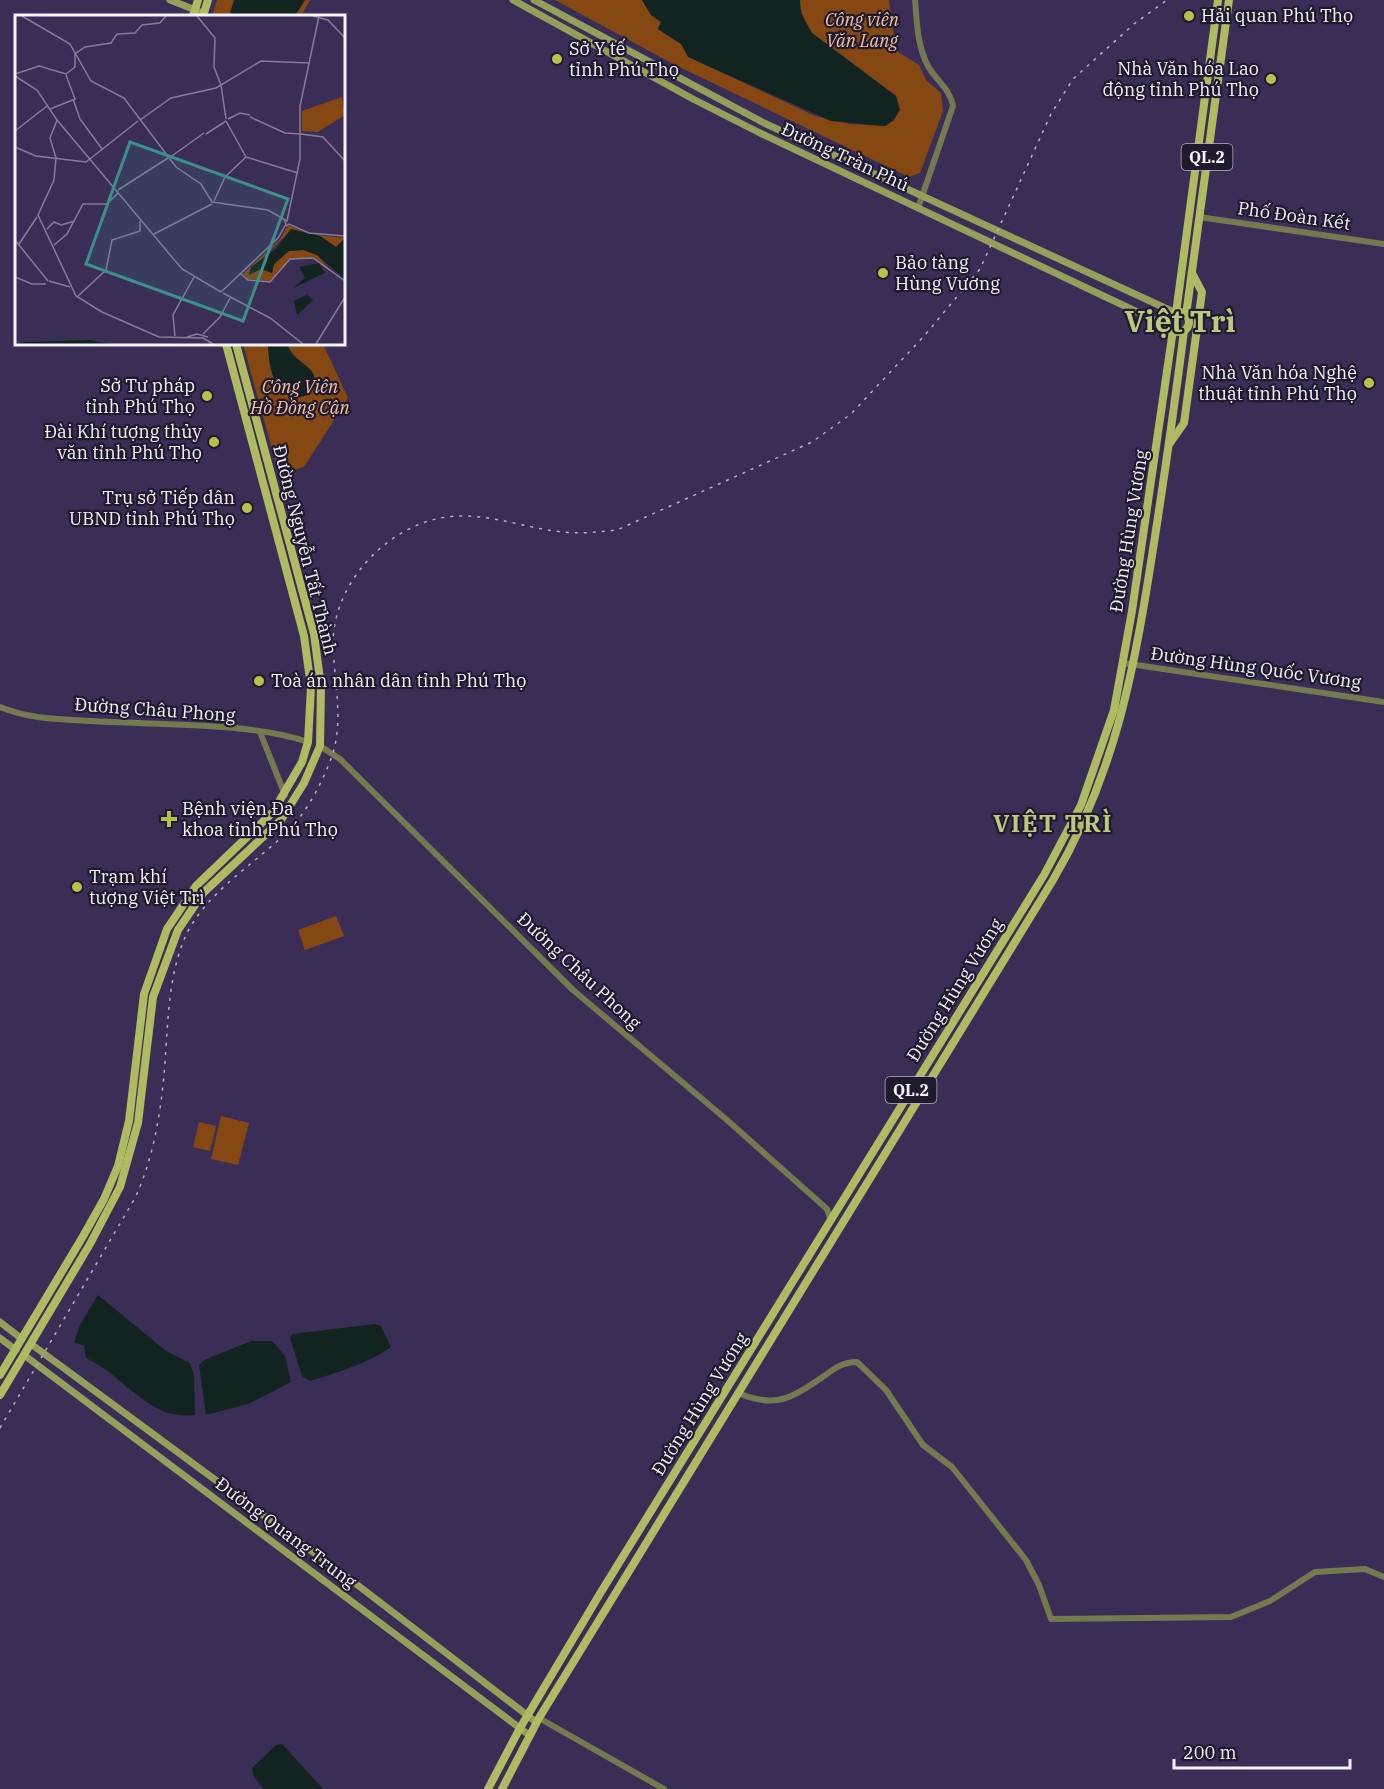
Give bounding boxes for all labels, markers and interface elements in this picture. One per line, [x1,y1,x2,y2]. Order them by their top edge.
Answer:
place label: Hải quan Phú Thọ [1201,4,1353,27]
park label: Công viên Văn Lang [825,8,900,52]
marker: Hải quan Phú Thọ [1182,9,1196,23]
inset map [15,15,345,345]
place label: Sở Y tế tỉnh Phú Thọ [569,37,679,81]
marker: Sở Y tế tỉnh Phú Thọ [550,52,564,66]
place label: Nhà Văn hóa Lao động tỉnh Phú Thọ [1103,57,1259,101]
marker: Nhà Văn hóa Lao động tỉnh Phú Thọ [1264,72,1278,86]
street label: Đường Trần Phú [778,117,913,196]
road number: QL.2 [1182,144,1232,170]
street label: Phố Đoàn Kết [1236,196,1352,235]
place label: Bảo tàng Hùng Vương [895,251,1000,295]
marker: Bảo tàng Hùng Vương [876,266,890,280]
district label: Việt Trì [1124,301,1236,340]
place label: Nhà Văn hóa Nghệ thuật tỉnh Phú Thọ [1198,361,1357,405]
place label: Sở Tư pháp tỉnh Phú Thọ [85,374,195,418]
park label: Công Viên Hồ Đồng Cận [249,375,351,419]
marker: Nhà Văn hóa Nghệ thuật tỉnh Phú Thọ [1362,376,1376,390]
marker: Sở Tư pháp tỉnh Phú Thọ [200,389,214,403]
place label: Đài Khí tượng thủy văn tỉnh Phú Thọ [44,420,202,464]
marker: Đài Khí tượng thủy văn tỉnh Phú Thọ [207,435,221,449]
street label: Đường Nguyễn Tất Thành [268,442,343,657]
street label: Đường Hùng Vương [1104,448,1153,614]
place label: Trụ sở Tiếp dân UBND tỉnh Phú Thọ [69,486,235,530]
marker: Trụ sở Tiếp dân UBND tỉnh Phú Thọ [240,501,254,515]
street label: Đường Hùng Quốc Vương [1149,641,1363,694]
place label: Toà án nhân dân tỉnh Phú Thọ [271,669,526,692]
marker: Toà án nhân dân tỉnh Phú Thọ [252,674,266,688]
street label: Đường Châu Phong [74,692,237,727]
place label: Bệnh viện Đa khoa tỉnh Phú Thọ [182,797,338,841]
district label: VIỆT TRÌ [993,807,1113,839]
marker: Bệnh viện Đa khoa tỉnh Phú Thọ [160,810,178,828]
place label: Trạm khí tượng Việt Trì [89,865,205,909]
marker: Trạm khí tượng Việt Trì [70,880,84,894]
street label: Đường Châu Phong [512,907,646,1034]
street label: Đường Hùng Vương [901,914,1008,1066]
road number: QL.2 [886,1077,936,1103]
street label: Đường Hùng Vương [646,1328,753,1480]
street label: Đường Quang Trung [211,1472,362,1593]
scale bar [1174,1732,1350,1770]
text: 200 m [1183,1741,1237,1764]

